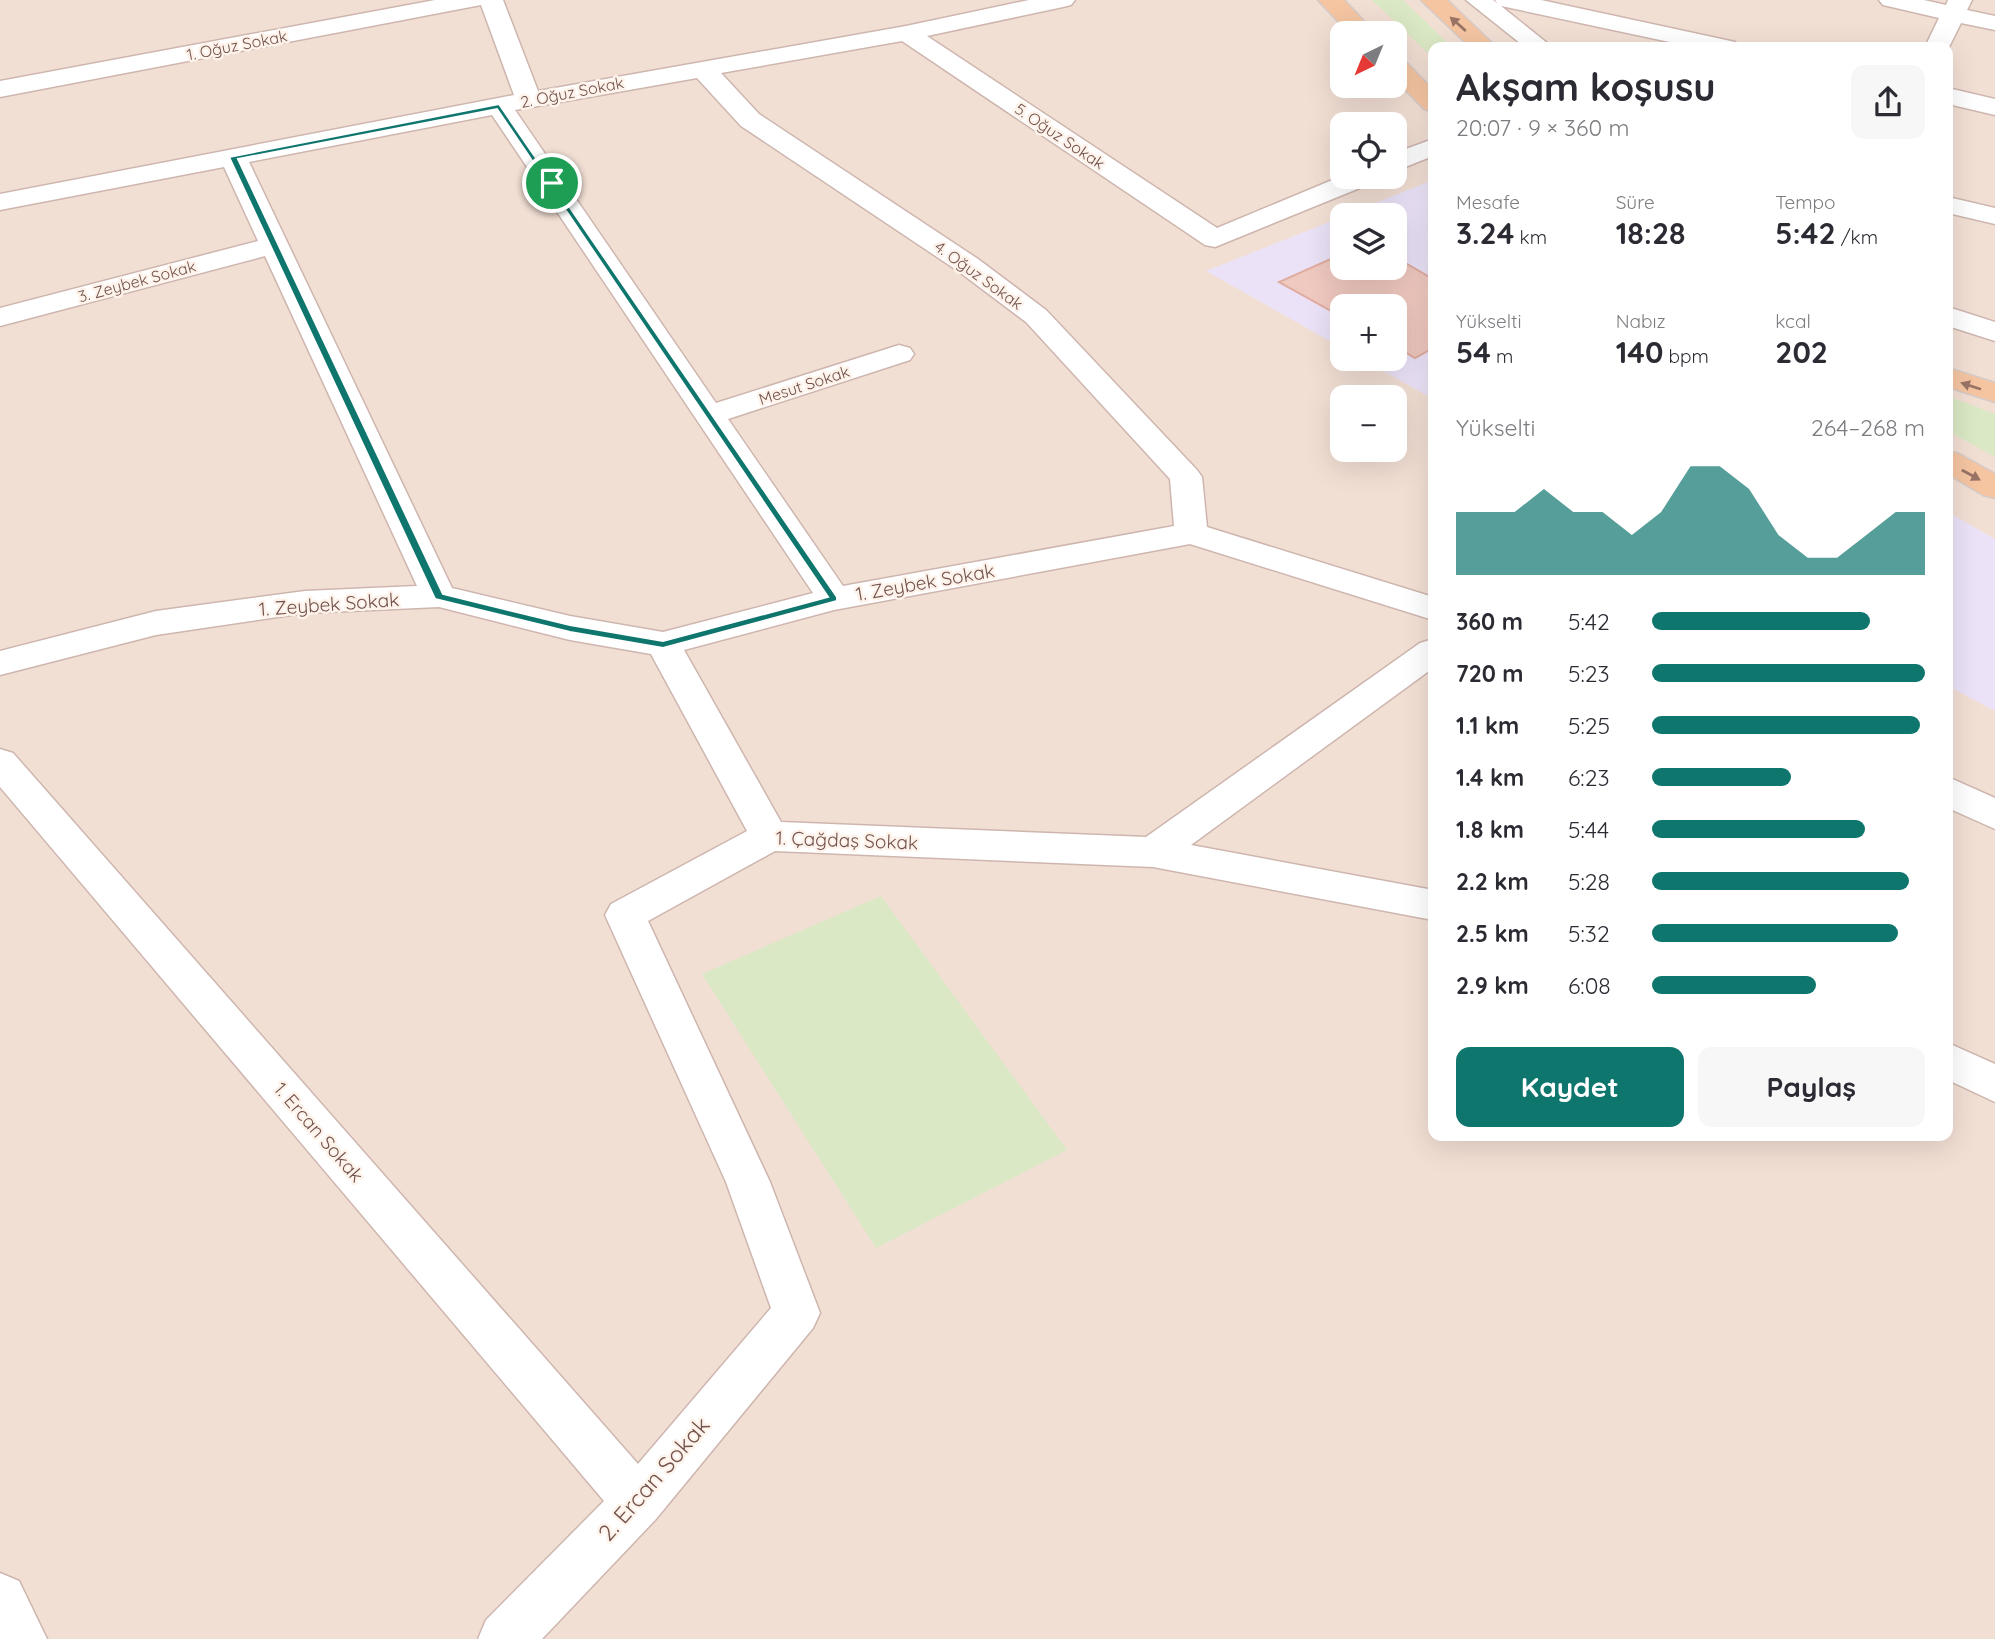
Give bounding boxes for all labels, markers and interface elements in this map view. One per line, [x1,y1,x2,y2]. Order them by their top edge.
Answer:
one-way arrow [1450,16,1467,32]
north arrow [1330,21,1407,98]
map controls [1330,21,1407,462]
street label: 1. Oğuz Sokak [185,25,289,65]
text: Akşam koşusu [1456,63,1716,111]
button: share [1851,65,1925,139]
street label: 2. Oğuz Sokak [519,72,625,112]
street label: 5. Oğuz Sokak [1011,99,1109,173]
button: locate [1330,112,1407,189]
text: 20:07 · 9 × 360 m [1456,113,1629,142]
pin [522,153,582,213]
icon: arrive [533,164,571,202]
text: Mesafe [1456,190,1520,214]
text: Süre [1616,190,1655,214]
text: Tempo [1775,190,1836,214]
button: layers [1330,203,1407,280]
text: 3.24 [1456,214,1514,252]
text: 18:28 [1616,214,1685,252]
text: 5:42 [1775,214,1836,252]
text: km [1514,225,1547,249]
text: /km [1836,225,1878,249]
street label: 4. Oğuz Sokak [931,236,1027,314]
street label: 3. Zeybek Sokak [76,256,198,306]
button: + [1330,294,1407,371]
text: Yükselti [1456,309,1522,333]
text: Nabız [1616,309,1666,333]
text: kcal [1775,309,1811,333]
text: 54 [1456,333,1491,371]
text: 140 [1616,333,1663,371]
text: 202 [1775,333,1828,371]
text: m [1491,344,1513,368]
text: bpm [1663,344,1709,368]
street label: Mesut Sokak [756,361,852,409]
one-way arrow [1961,380,1982,390]
button: − [1330,385,1407,462]
text: Yükselti [1456,413,1535,442]
text: 264–268 m [1811,413,1925,442]
one-way arrow [1962,469,1981,481]
street label: 1. Zeybek Sokak [854,558,996,606]
street label: 1. Zeybek Sokak [258,587,400,621]
text: 360 m [1456,607,1523,636]
text: 5:42 [1568,607,1610,636]
text: 720 m [1456,659,1523,688]
text: 5:23 [1568,659,1610,688]
text: 1.1 km [1456,711,1519,740]
text: 5:25 [1568,711,1610,740]
text: 1.4 km [1456,763,1524,792]
text: 6:23 [1568,763,1609,792]
text: 1.8 km [1456,815,1524,844]
text: 5:44 [1568,815,1609,844]
street label: 1. Çağdaş Sokak [775,826,919,854]
text: 2.2 km [1456,867,1529,896]
text: 5:28 [1568,867,1610,896]
text: 2.5 km [1456,919,1529,948]
text: 5:32 [1568,919,1610,948]
text: 2.9 km [1456,971,1529,1000]
text: 6:08 [1568,971,1611,1000]
button: Kaydet [1456,1047,1684,1127]
button: Paylaş [1698,1047,1925,1127]
street label: 1. Ercan Sokak [269,1077,369,1187]
street label: 2. Ercan Sokak [592,1411,716,1547]

